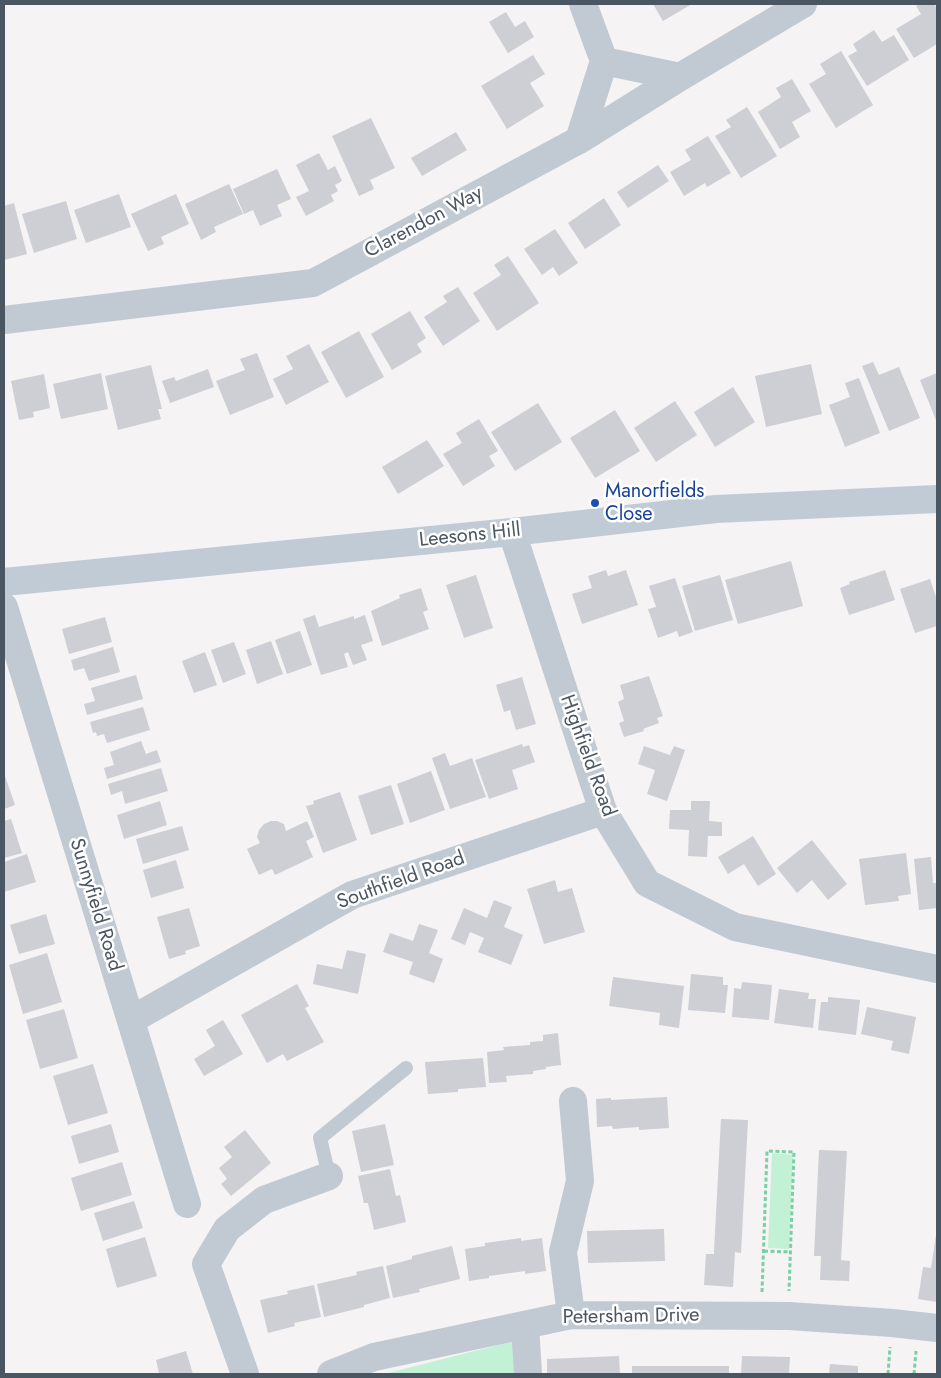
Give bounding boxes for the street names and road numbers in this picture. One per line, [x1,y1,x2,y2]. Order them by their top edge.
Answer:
street label: Clarendon Way [361,182,487,264]
street label: Leesons Hill [418,519,522,553]
street label: Highfield Road [554,692,620,820]
street label: Sunnyfield Road [63,836,127,974]
street label: Southfield Road [334,847,468,915]
street label: Petersham Drive [562,1304,700,1330]

